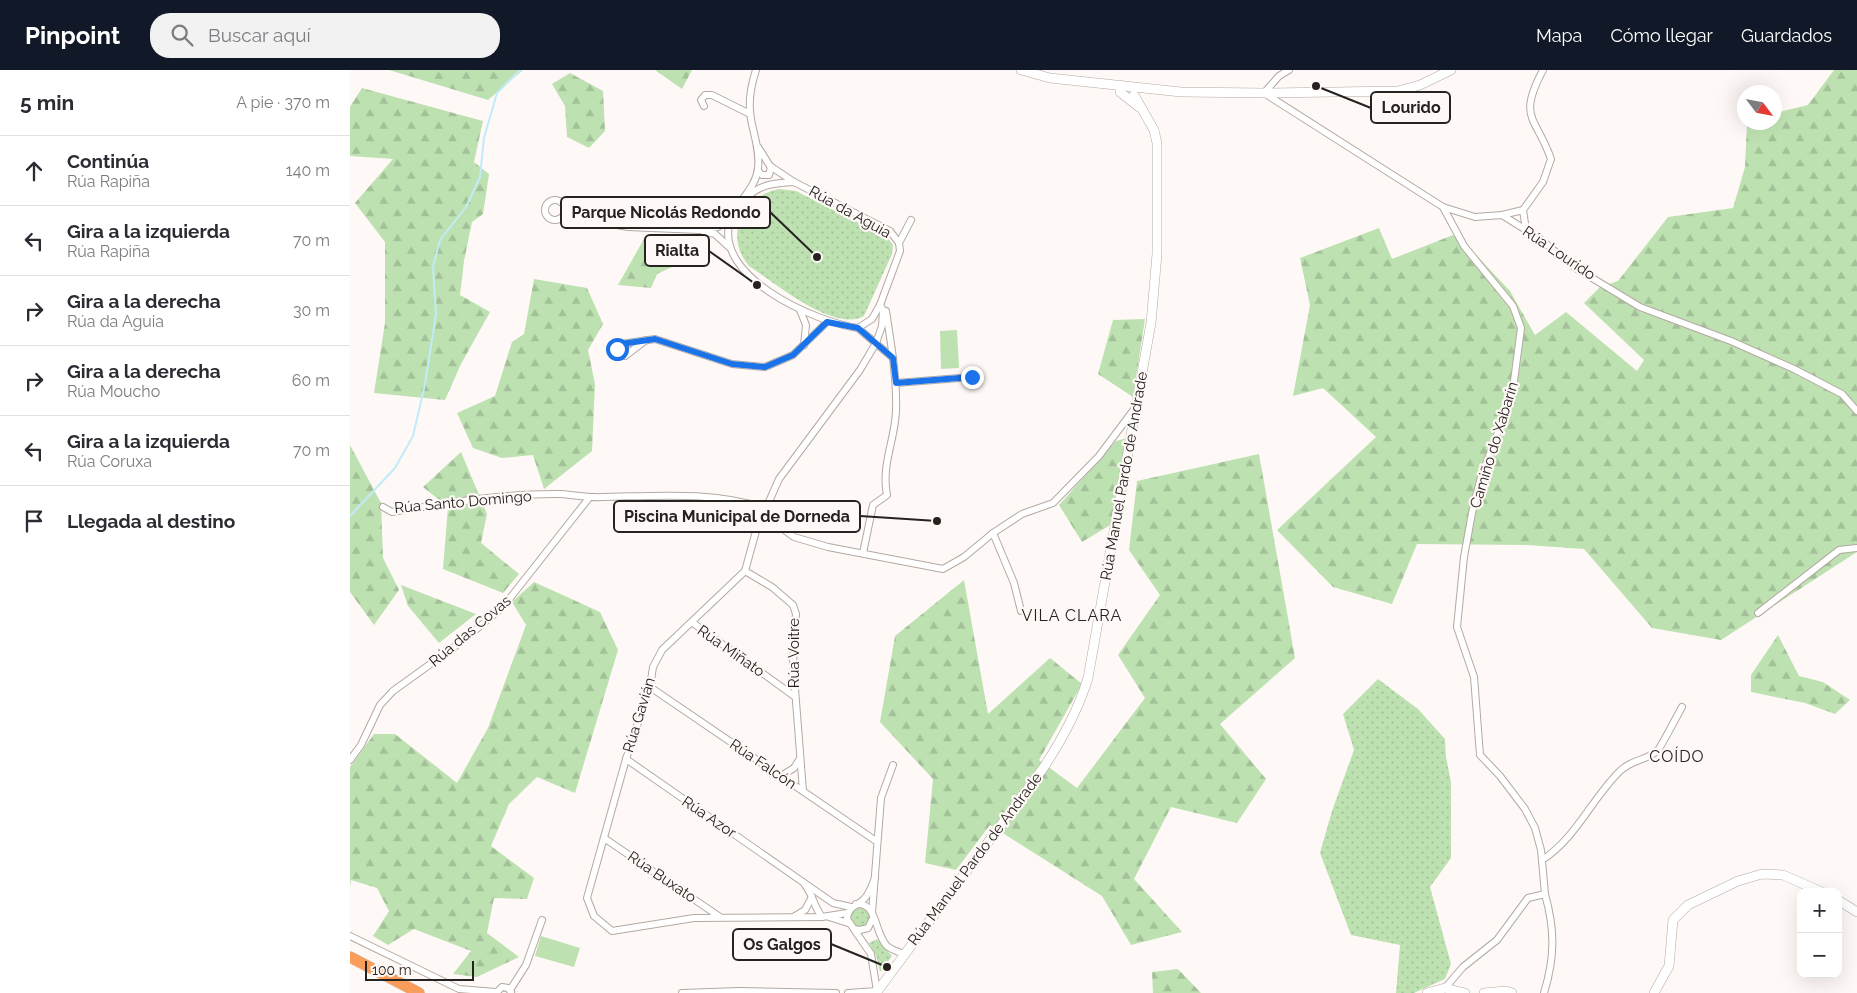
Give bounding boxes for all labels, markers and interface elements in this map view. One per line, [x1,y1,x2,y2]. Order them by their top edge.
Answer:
search box [150,13,500,58]
text: Pinpoint [25,21,120,50]
icon: search [168,21,196,49]
text: Buscar aquí [208,24,311,46]
text: Mapa [1536,25,1582,46]
text: Cómo llegar [1610,25,1713,46]
text: Guardados [1741,25,1832,46]
north arrow [1737,85,1782,130]
text: 5 min [20,90,74,115]
callout: Lourido [1371,92,1450,123]
text: A pie · 370 m [236,93,330,112]
text: Lourido [1381,98,1441,117]
text: Continúa [67,150,149,172]
icon: ahead [20,157,48,185]
text: 140 m [286,161,330,180]
text: Rúa Rapiña [67,172,150,191]
street label: Rúa da Aguia [806,182,894,242]
callout: Parque Nicolás Redondo [561,197,770,228]
text: Parque Nicolás Redondo [571,203,761,222]
text: Gira a la izquierda [67,220,230,242]
street label: Rúa Lourido [1519,222,1599,284]
icon: left [20,227,48,255]
text: 70 m [293,231,330,250]
callout: Rialta [645,235,709,266]
text: Rialta [655,241,699,260]
text: Rúa Rapiña [67,242,150,261]
text: Gira a la derecha [67,290,221,312]
icon: right [20,297,48,325]
text: 30 m [293,301,330,320]
text: Rúa da Aguia [67,312,164,331]
route start [606,338,629,361]
text: Gira a la derecha [67,360,221,382]
route end [961,366,984,389]
icon: right [20,367,48,395]
street label: Rúa Manuel Pardo de Andrade [1097,370,1151,582]
text: 60 m [292,371,330,390]
street label: Camiño do Xabarín [1466,380,1522,510]
text: Rúa Moucho [67,382,160,401]
text: Gira a la izquierda [67,430,230,452]
icon: left [20,437,48,465]
text: 70 m [293,441,330,460]
text: Rúa Coruxa [67,452,152,471]
street label: Rúa Santo Domingo [394,487,533,517]
callout: Piscina Municipal de Dorneda [614,501,860,532]
icon: arrive [20,507,48,535]
text: Piscina Municipal de Dorneda [624,507,850,526]
text: Llegada al destino [67,510,235,532]
street label: Rúa das Covas [425,592,515,670]
district label: VILA CLARA [1022,606,1122,625]
street label: Rúa Voitre [785,618,803,688]
street label: Rúa Miñato [694,621,768,681]
street label: Rúa Gavián [619,675,659,755]
street label: Rúa Falcón [726,735,800,793]
district label: COÍDO [1649,746,1705,766]
street label: Rúa Manuel Pardo de Andrade [904,769,1046,949]
street label: Rúa Azor [678,792,740,842]
street label: Rúa Buxato [624,847,700,907]
map controls [1797,888,1842,978]
button: + [1797,888,1842,933]
callout: Os Galgos [733,929,831,960]
button: − [1797,933,1842,978]
text: Os Galgos [743,935,821,954]
scale bar [365,958,474,981]
text: 100 m [372,962,412,978]

